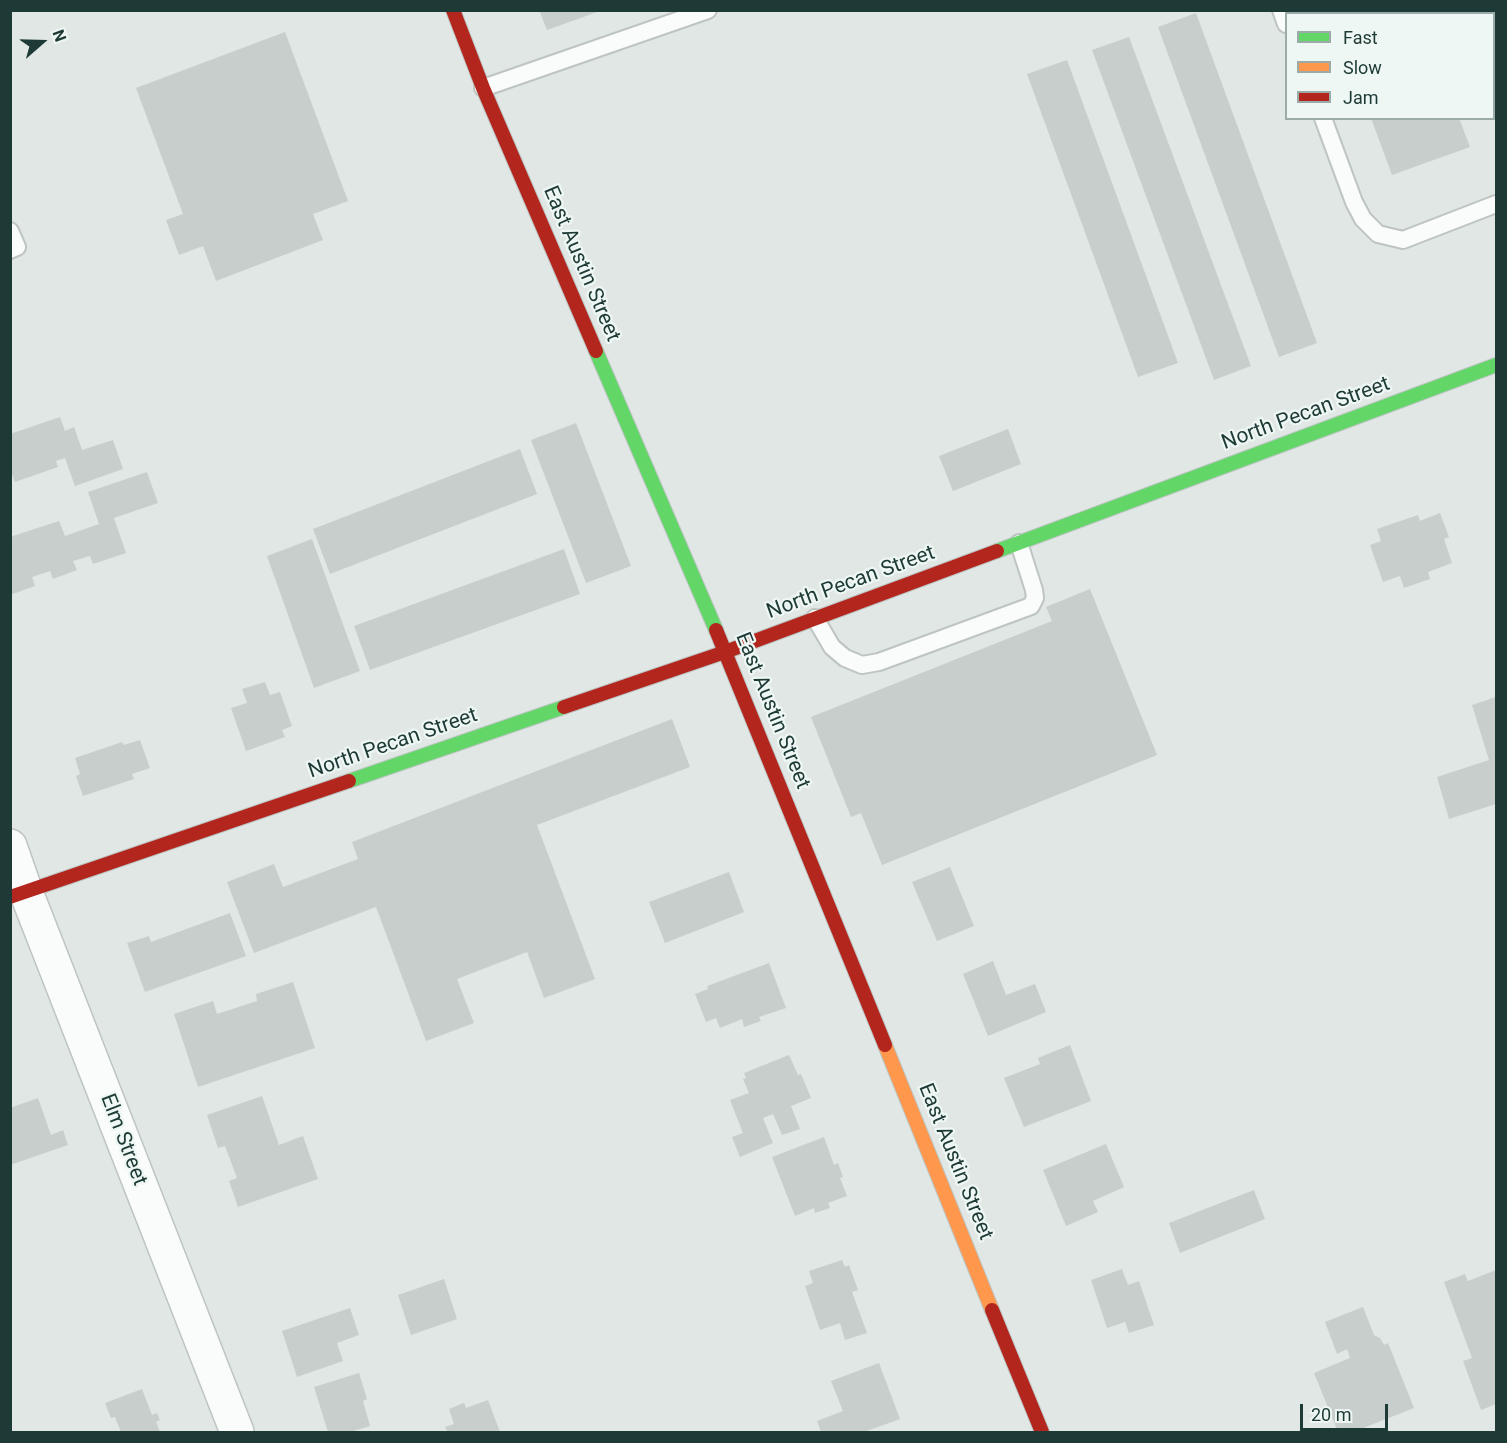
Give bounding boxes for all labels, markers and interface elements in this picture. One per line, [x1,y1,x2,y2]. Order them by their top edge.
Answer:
north arrow [12,12,72,72]
legend [1285,12,1495,120]
text: N [49,27,70,44]
text: Fast [1343,27,1378,48]
text: Slow [1343,57,1382,78]
text: Jam [1343,87,1379,108]
street label: East Austin Street [537,182,625,346]
street label: North Pecan Street [1218,372,1394,456]
street label: North Pecan Street [763,541,939,625]
street label: East Austin Street [729,629,815,793]
street label: North Pecan Street [305,703,481,785]
street label: East Austin Street [912,1080,998,1244]
street label: Elm Street [94,1091,152,1189]
scale bar [1303,1392,1392,1430]
text: 20 m [1311,1404,1351,1425]

